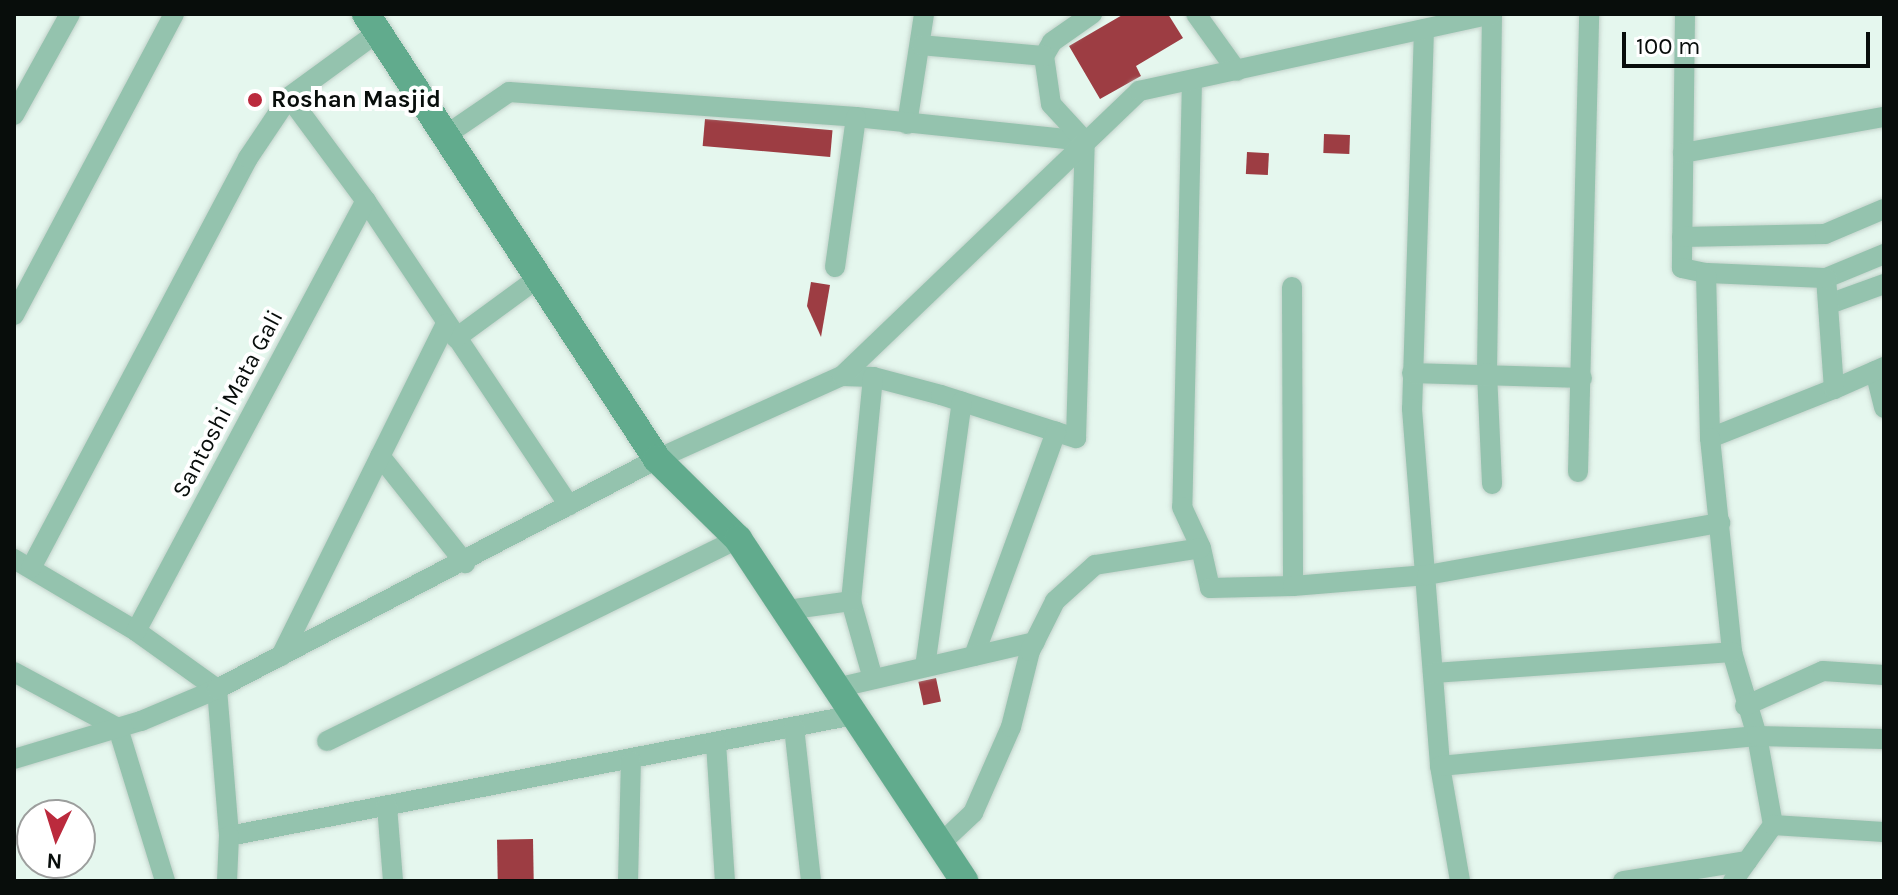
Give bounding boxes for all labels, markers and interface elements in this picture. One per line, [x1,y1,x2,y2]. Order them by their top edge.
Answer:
scale bar [1626,16,1874,66]
text: 100 m [1636,32,1701,60]
place label: Roshan Masjid [271,86,441,114]
marker: Roshan Masjid [246,91,264,109]
street label: Santoshi Mata Gali [166,305,290,503]
north arrow [16,799,96,879]
text: N [46,847,63,874]

